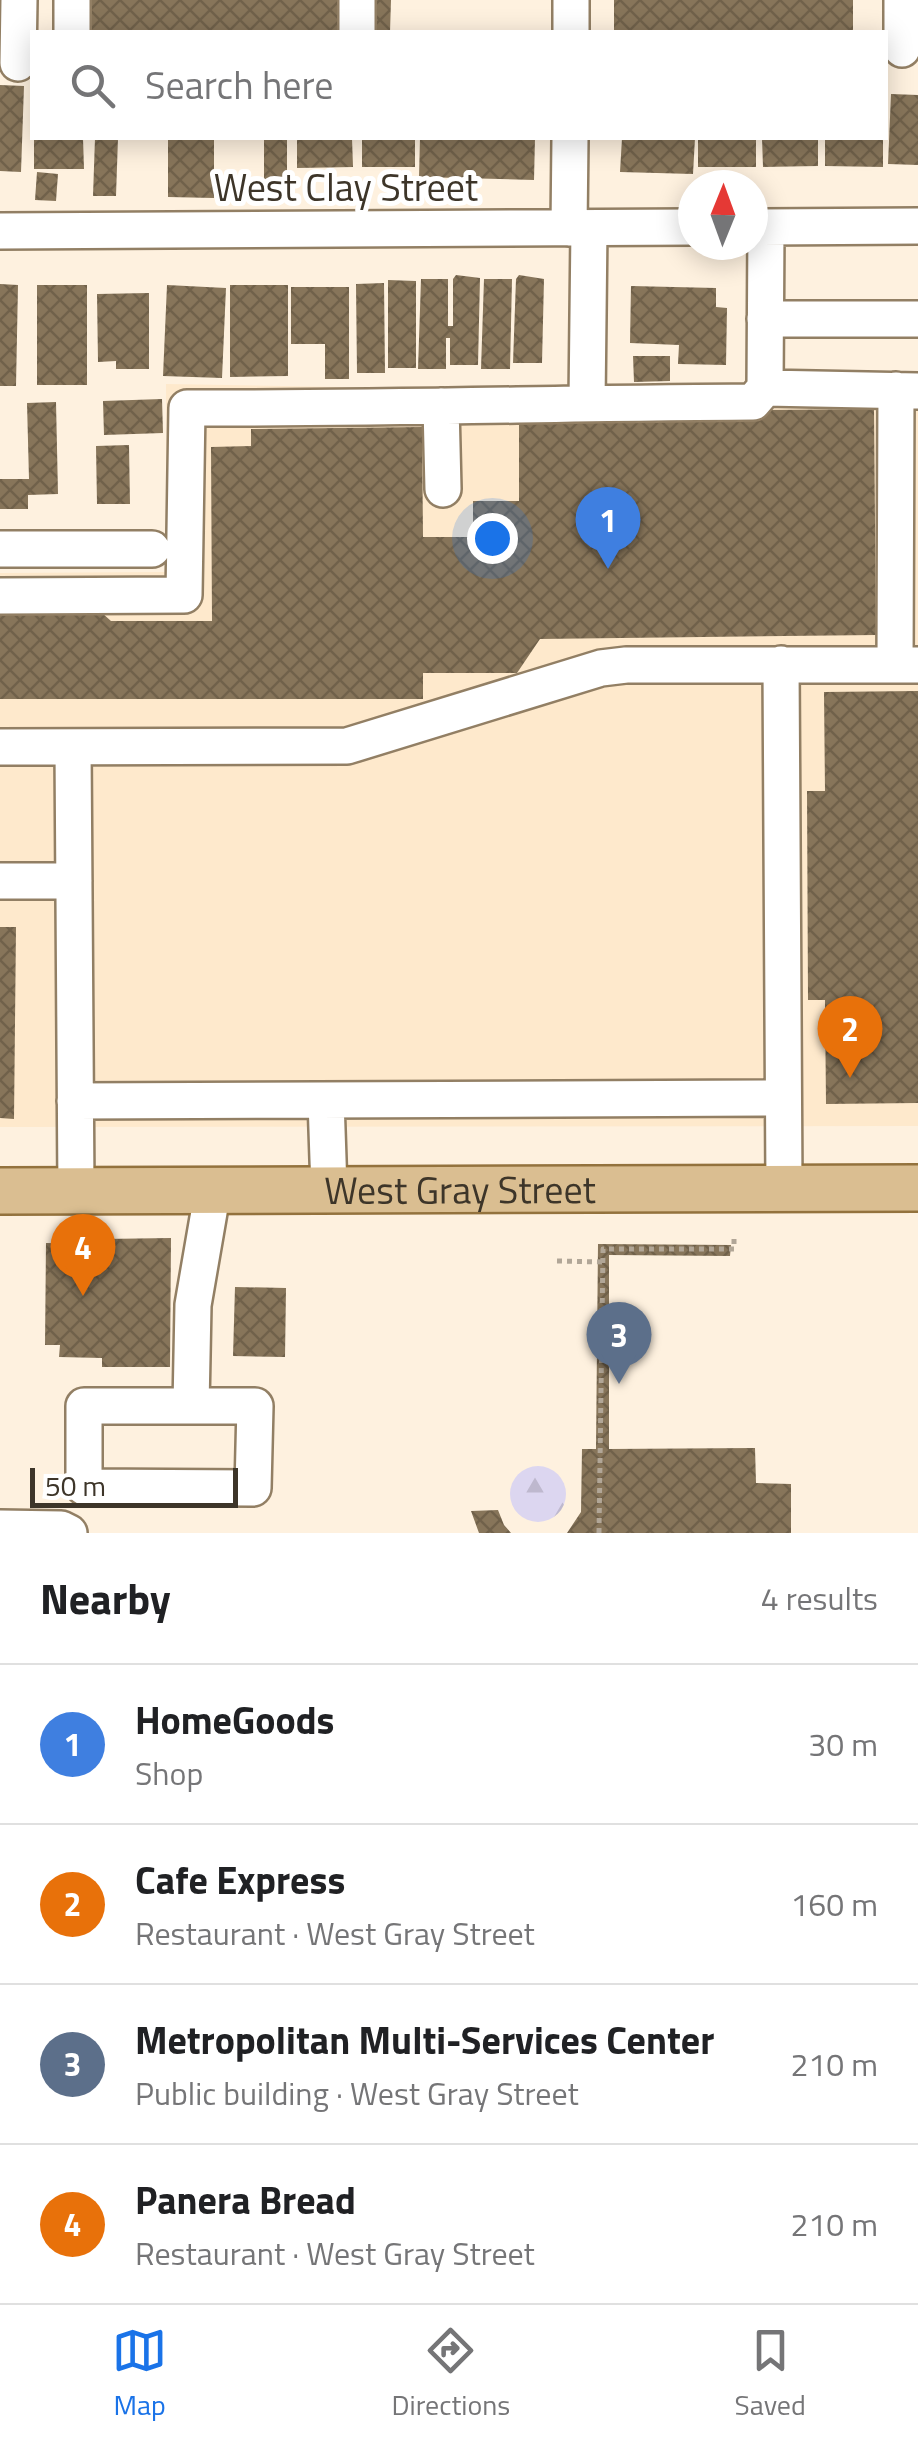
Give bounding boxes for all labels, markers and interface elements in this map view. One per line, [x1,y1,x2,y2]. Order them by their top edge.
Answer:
search box [30,30,888,140]
text: Search here [145,56,333,114]
icon: search [65,58,120,113]
street label: West Clay Street [214,158,478,216]
north arrow [678,170,768,260]
pin: 1 [576,486,640,569]
your location [467,513,518,564]
pin: 2 [818,996,882,1078]
street label: West Gray Street [324,1160,596,1219]
pin: 4 [51,1214,116,1296]
pin: 3 [586,1302,652,1384]
scale bar [30,1463,238,1508]
text: 50 m [45,1464,106,1507]
text: Nearby [40,1566,171,1630]
text: 4 results [761,1574,878,1622]
text: HomeGoods [135,1691,334,1749]
text: 1 [64,1720,81,1768]
text: 30 m [808,1720,878,1768]
text: Shop [135,1749,203,1797]
text: Cafe Express [135,1851,345,1909]
text: 2 [64,1880,81,1928]
text: 160 m [790,1880,878,1928]
text: Restaurant · West Gray Street [135,1909,535,1957]
text: Metropolitan Multi-Services Center [135,2011,714,2069]
text: 3 [64,2040,81,2088]
text: 210 m [790,2040,878,2088]
text: Public building · West Gray Street [135,2069,579,2117]
text: Panera Bread [135,2171,356,2229]
text: 4 [64,2200,81,2248]
text: 210 m [790,2200,878,2248]
text: Restaurant · West Gray Street [135,2229,535,2277]
tab: Map [112,2323,167,2426]
tab: Directions [391,2323,510,2426]
tab: Saved [735,2323,806,2426]

